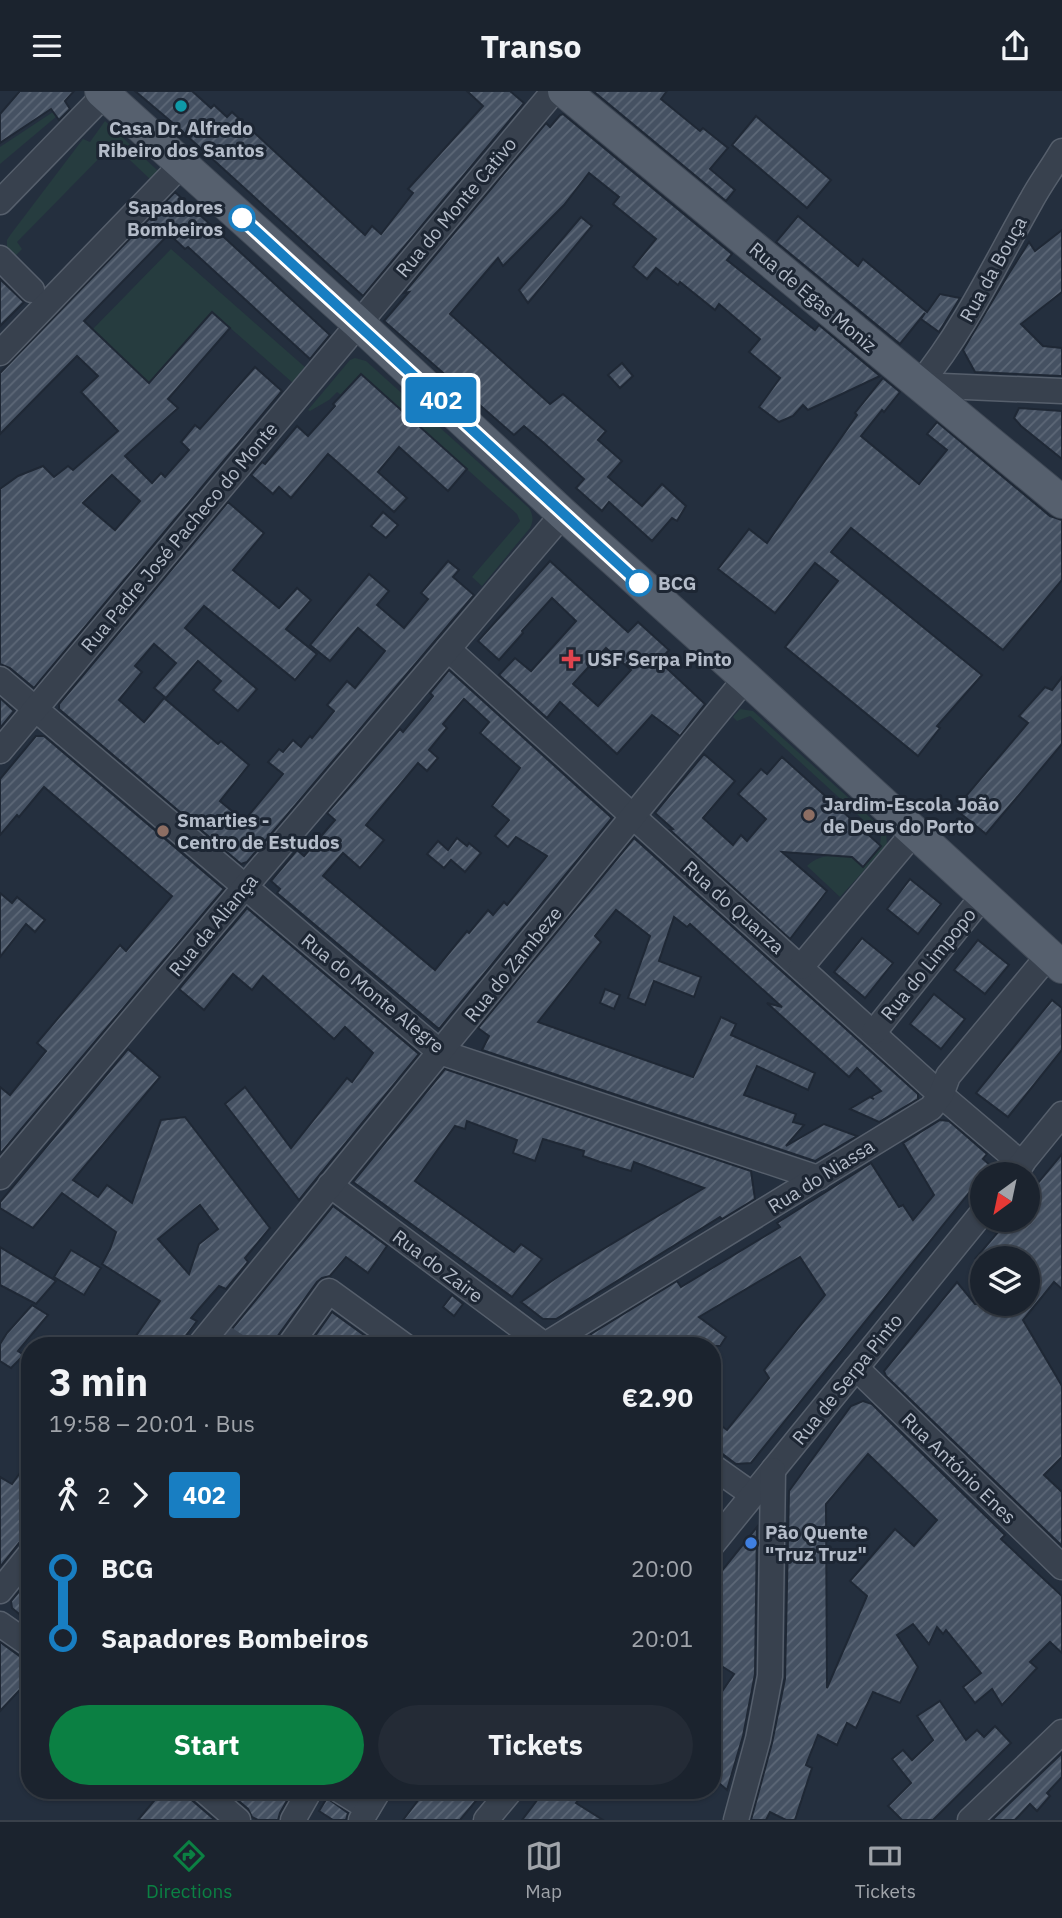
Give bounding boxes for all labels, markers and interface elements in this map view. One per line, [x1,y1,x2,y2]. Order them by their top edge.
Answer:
text: Transo [480,25,582,67]
icon: menu [28,27,66,65]
icon: share [996,27,1034,65]
marker: Casa Dr. Alfredo Ribeiro dos Santos [173,98,189,114]
place label: Casa Dr. Alfredo Ribeiro dos Santos [98,116,264,162]
street label: Rua do Monte Cativo [390,132,522,282]
place label: Sapadores Bombeiros [127,195,223,241]
marker: Sapadores Bombeiros [229,205,255,231]
street label: Rua da Bouça [954,212,1032,326]
street label: Rua de Egas Moniz [744,237,882,357]
line badge: 402 [401,377,481,423]
text: 402 [419,384,463,416]
street label: Rua Padre José Pacheco do Monte [76,417,282,657]
marker: BCG [626,570,652,596]
place label: BCG [658,571,696,595]
place label: USF Serpa Pinto [587,647,732,671]
marker: USF Serpa Pinto [561,649,581,669]
place label: Jardim-Escola João de Deus do Porto [823,792,999,838]
marker: Jardim-Escola João de Deus do Porto [801,807,817,823]
place label: Smarties - Centro de Estudos [177,808,340,854]
marker: Smarties - Centro de Estudos [155,823,171,839]
street label: Rua do Quanza [678,855,790,959]
street label: Rua da Aliança [163,869,263,981]
street label: Rua do Zambeze [459,901,567,1027]
street label: Rua do Limpopo [875,903,981,1025]
street label: Rua do Monte Alegre [297,928,449,1058]
street label: Rua do Niassa [764,1134,878,1218]
north arrow [970,1162,1040,1232]
map controls [970,1162,1040,1316]
street label: Rua do Zaire [388,1224,488,1308]
button: layers [970,1246,1040,1316]
street label: Rua de Serpa Pinto [787,1309,907,1449]
text: 3 min [49,1357,148,1406]
text: €2.90 [622,1380,693,1414]
street label: Rua António Enes [897,1407,1021,1529]
text: 19:58 – 20:01 · Bus [49,1408,255,1438]
icon: walk [49,1476,87,1514]
icon: forward [121,1476,159,1514]
text: 402 [183,1479,226,1511]
text: 2 [97,1480,111,1510]
place label: Pão Quente "Truz Truz" [765,1520,868,1566]
marker: Pão Quente "Truz Truz" [743,1535,759,1551]
text: BCG [101,1551,154,1585]
text: 20:00 [631,1553,693,1583]
text: Sapadores Bombeiros [101,1621,369,1655]
text: 20:01 [631,1623,693,1653]
button: Start [49,1705,364,1785]
button: Tickets [378,1705,693,1785]
tab: Directions [146,1837,233,1903]
tab: Map [525,1837,563,1903]
tab: Tickets [855,1837,916,1903]

